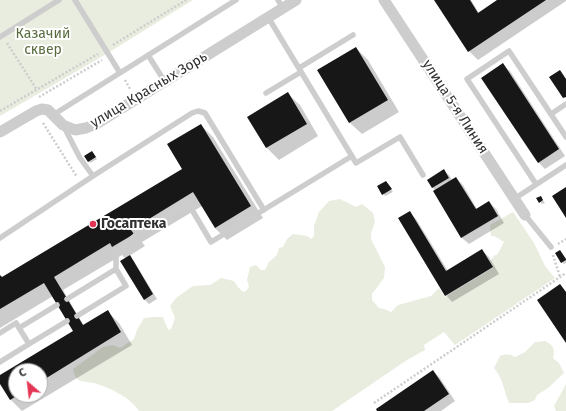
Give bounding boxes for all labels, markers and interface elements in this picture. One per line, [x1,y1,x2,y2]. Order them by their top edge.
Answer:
park label: Казачий сквер [16,26,70,58]
street label: улица Красных Зорь [87,48,211,132]
street label: улица 5-я Линия [418,57,492,157]
place label: Госаптека [101,216,166,232]
marker: Госаптека [88,219,98,229]
north arrow [8,363,48,403]
text: С [17,366,28,380]

